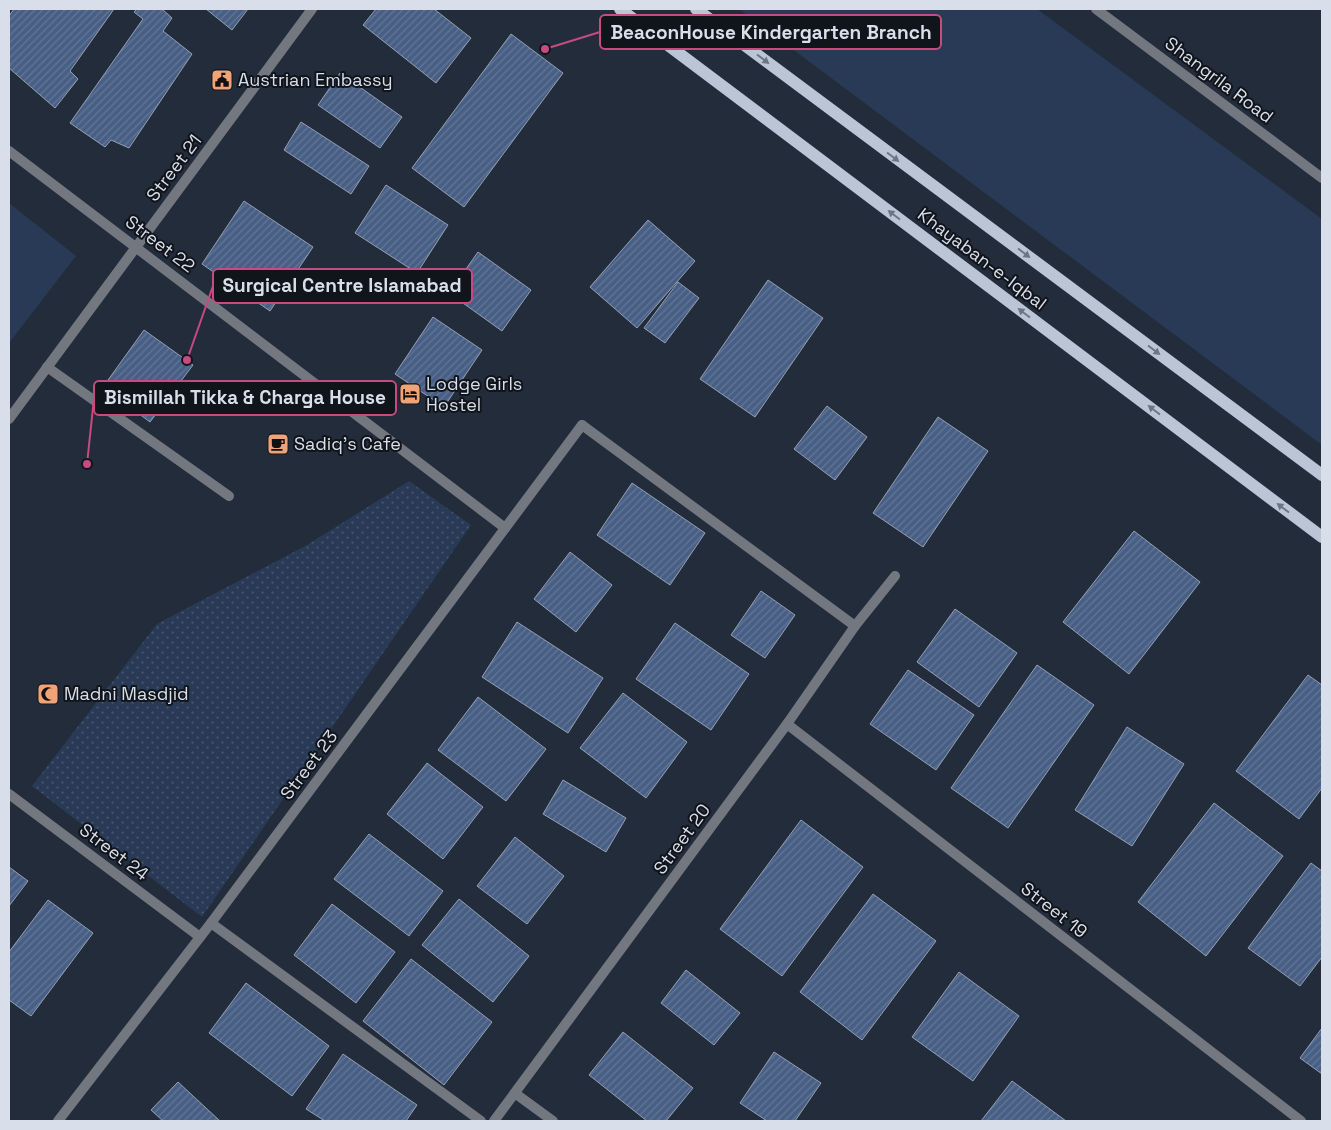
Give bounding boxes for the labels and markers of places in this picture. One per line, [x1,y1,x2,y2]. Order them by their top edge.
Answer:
callout: BeaconHouse Kindergarten Branch [600,15,941,49]
public building icon: Austrian Embassy [210,68,234,92]
place label: Austrian Embassy [238,68,393,91]
callout: Surgical Centre Islamabad [213,269,472,303]
place label: Lodge Girls Hostel [426,372,522,416]
callout: Bismillah Tikka & Charga House [94,381,396,415]
hotel icon: Lodge Girls Hostel [398,382,422,406]
cafe icon: Sadiq's Cafe [266,432,290,456]
place label: Sadiq's Cafe [294,432,401,455]
mosque icon: Madni Masdjid [36,682,60,706]
place label: Madni Masdjid [64,682,189,705]

